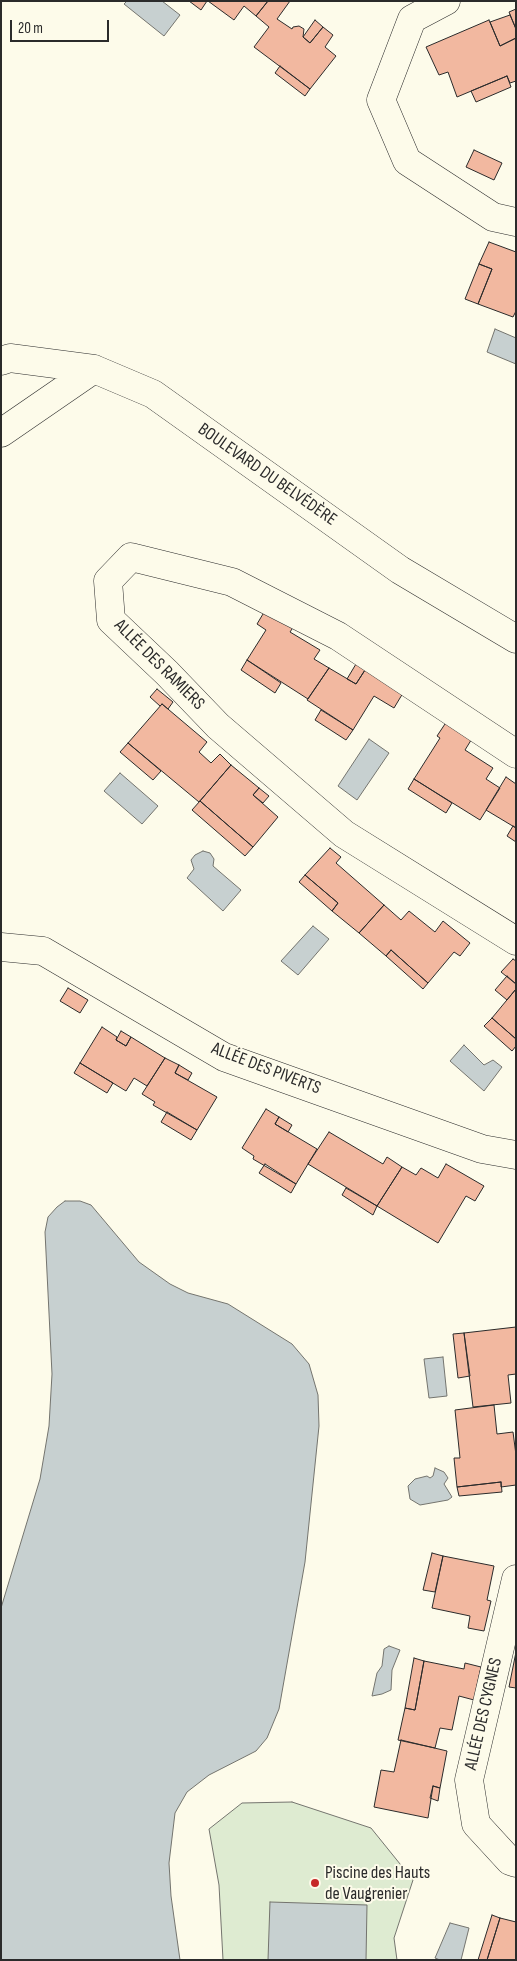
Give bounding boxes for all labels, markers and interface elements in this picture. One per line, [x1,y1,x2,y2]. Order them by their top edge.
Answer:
scale bar [12,10,111,42]
text: 20 m [18,19,43,38]
street label: BOULEVARD DU BELVÉDÈRE [193,419,341,531]
street label: ALLÉE DES RAMIERS [109,615,209,715]
street label: ALLÉE DES PIVERTS [208,1038,324,1100]
street label: ALLÉE DES CYGNES [461,1656,507,1772]
place label: Piscine des Hauts de Vaugrenier [325,1862,430,1905]
marker: Piscine des Hauts de Vaugrenier [309,1877,321,1889]

